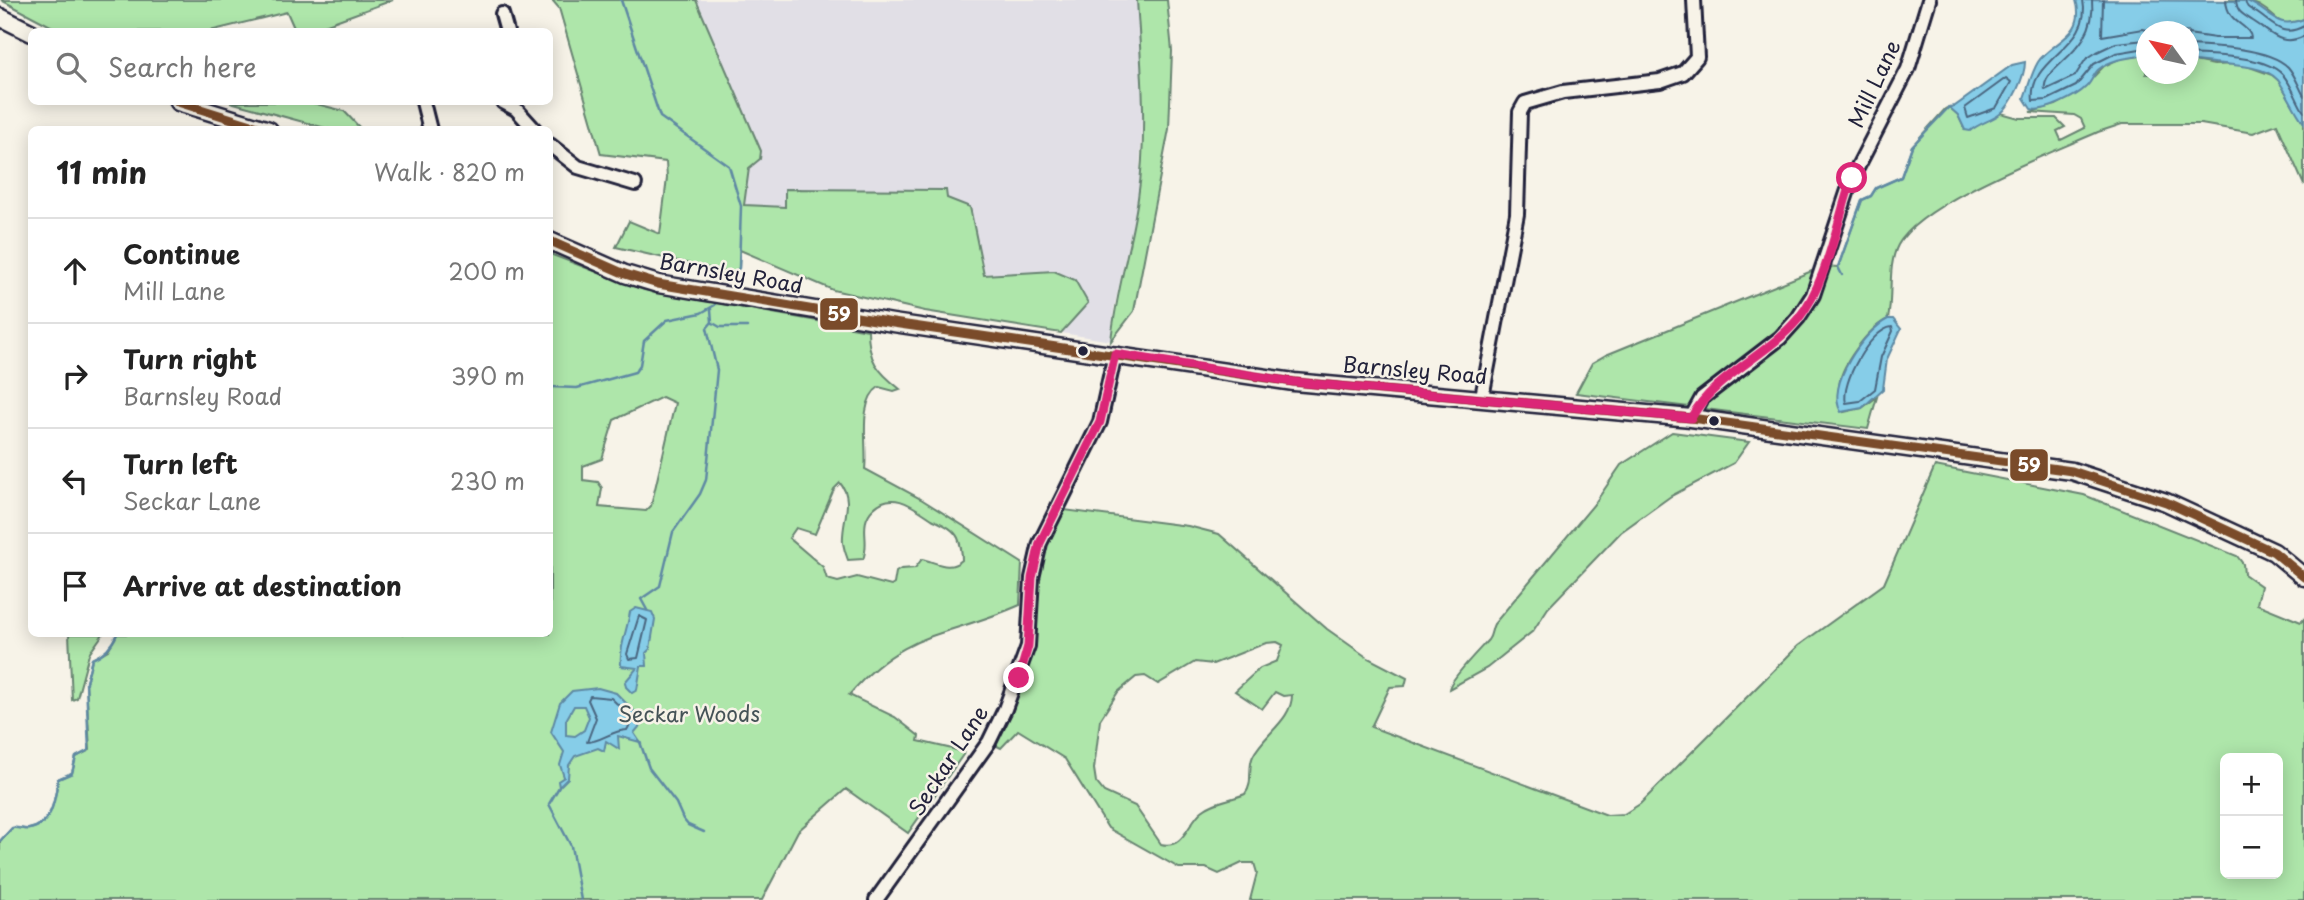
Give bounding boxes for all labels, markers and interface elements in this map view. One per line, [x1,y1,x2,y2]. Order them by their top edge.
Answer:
north arrow [2136,21,2199,84]
search box [28,28,553,105]
street label: Mill Lane [1839,34,1907,132]
text: Search here [108,47,257,86]
icon: search [52,48,90,86]
text: 11 min [56,149,147,194]
text: Walk · 820 m [374,154,525,189]
route start [1836,162,1867,193]
text: Continue [123,234,240,273]
street label: Barnsley Road [657,244,806,300]
icon: ahead [56,252,94,290]
text: 200 m [448,253,525,288]
text: Mill Lane [123,273,226,308]
line badge: 59 [819,297,859,331]
text: 59 [827,299,851,327]
text: Turn right [123,339,257,378]
unlabelled marker [1076,344,1090,358]
street label: Barnsley Road [1341,347,1489,391]
icon: right [56,357,94,395]
text: 390 m [451,358,525,393]
text: Barnsley Road [123,378,282,413]
unlabelled marker [1707,414,1721,428]
text: Turn left [123,444,238,483]
line badge: 59 [2009,448,2049,482]
text: 59 [2017,450,2041,478]
icon: left [56,462,94,500]
text: 230 m [450,463,525,498]
text: Seckar Lane [123,483,261,518]
text: Arrive at destination [123,566,402,605]
icon: arrive [56,567,94,605]
route end [1003,662,1034,693]
park label: Seckar Woods [618,697,760,729]
street label: Seckar Lane [900,698,995,822]
map controls [2220,753,2283,879]
button: + [2220,753,2283,816]
button: − [2220,816,2283,879]

